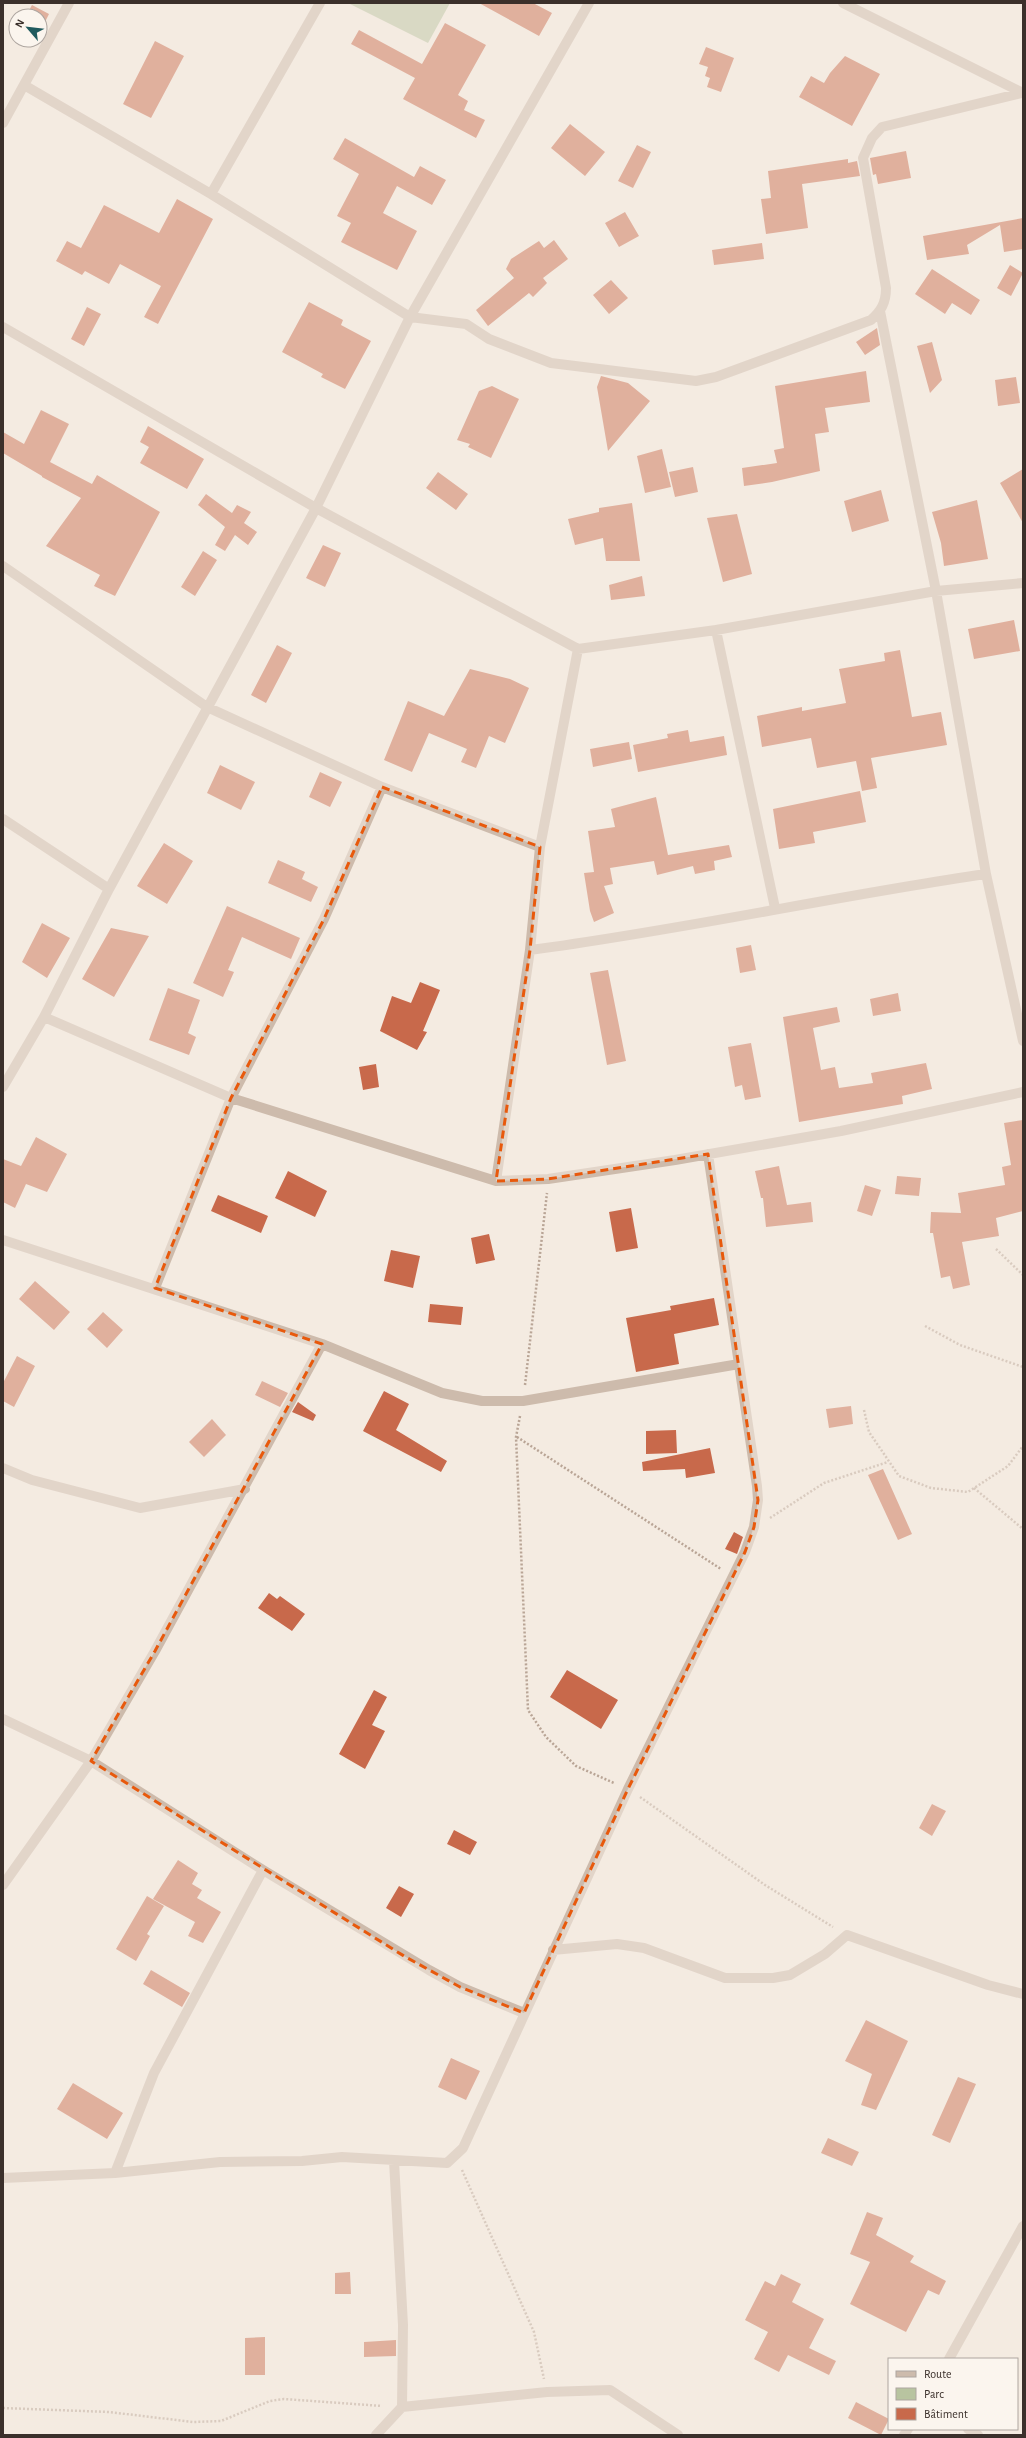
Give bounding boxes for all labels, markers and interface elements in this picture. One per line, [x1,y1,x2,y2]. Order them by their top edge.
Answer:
north arrow [8,8,48,48]
text: N [13,18,26,30]
legend [888,2358,1018,2430]
text: Route [924,2368,951,2380]
text: Parc [924,2388,944,2400]
text: Bâtiment [924,2408,968,2420]

